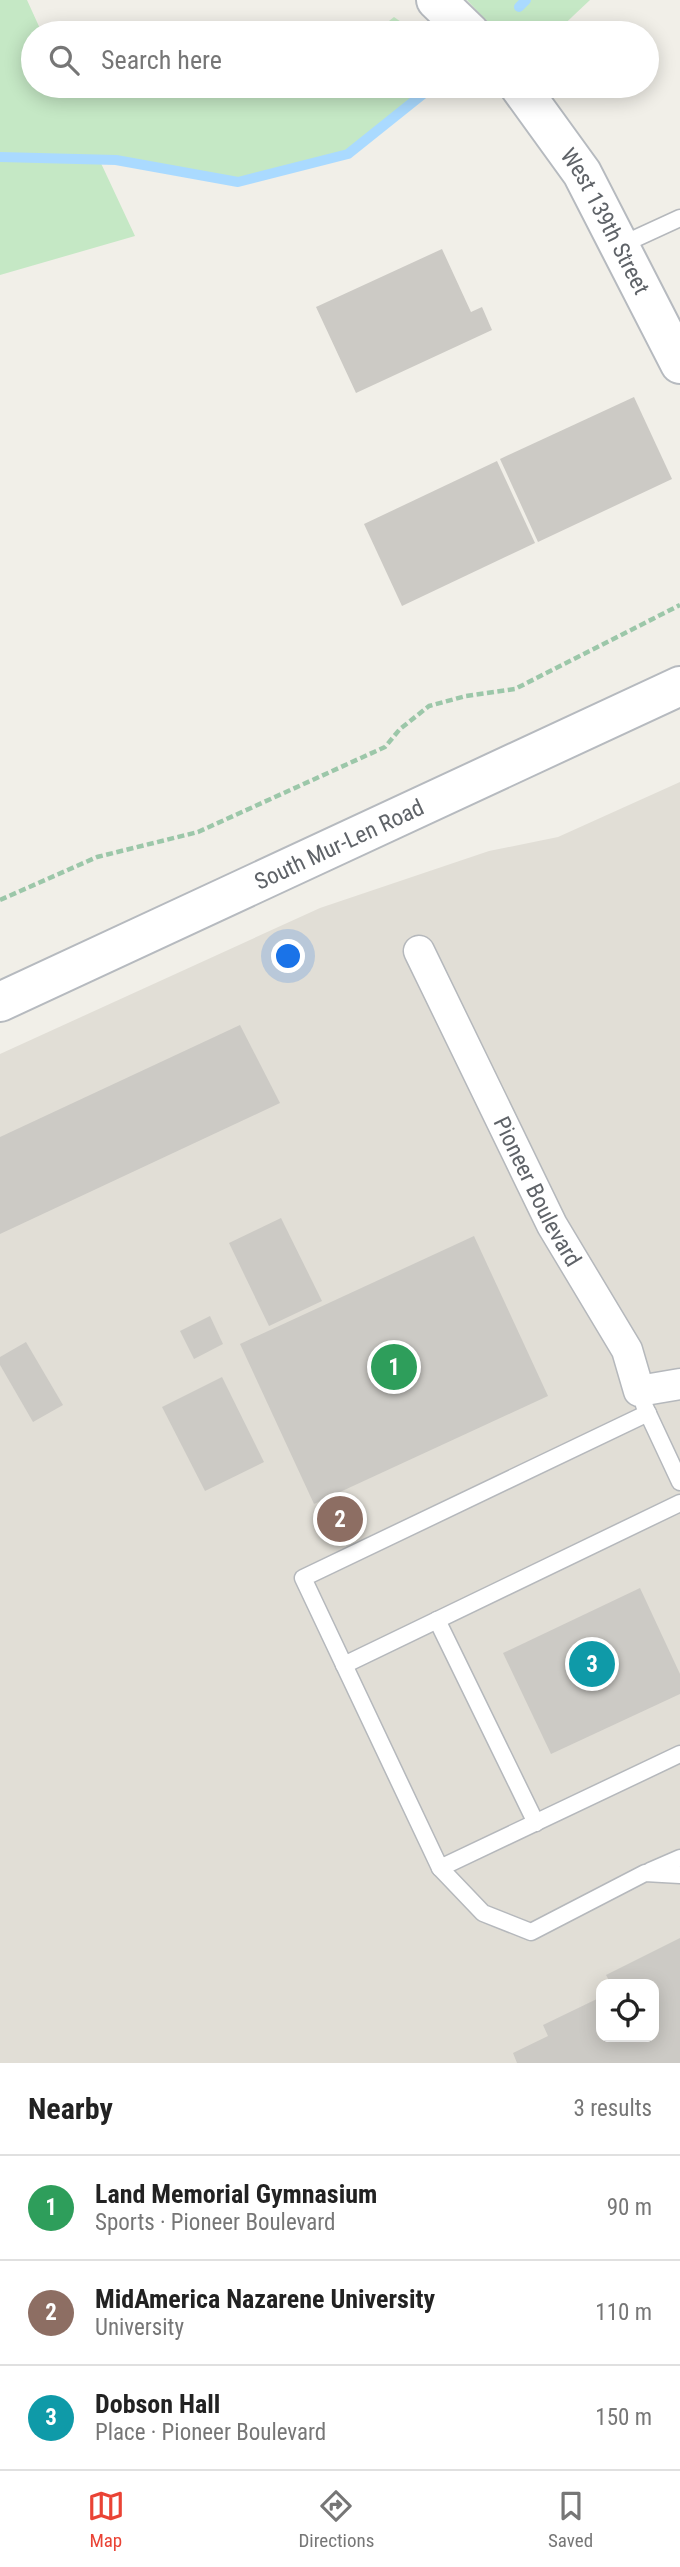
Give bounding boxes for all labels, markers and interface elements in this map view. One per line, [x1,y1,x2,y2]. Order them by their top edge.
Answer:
search box [21,21,659,98]
icon: search [45,41,83,79]
text: Search here [101,45,222,75]
street label: West 139th Street [555,143,655,299]
street label: South Mur-Len Road [250,793,428,895]
your location [271,939,305,973]
street label: Pioneer Boulevard [488,1112,587,1271]
pin: 1 [371,1341,417,1393]
pin: 2 [317,1493,363,1545]
pin: 3 [569,1638,615,1690]
map controls [596,1979,659,2042]
button: locate [596,1979,659,2042]
text: Nearby [28,2091,113,2126]
text: 3 results [574,2095,652,2122]
text: Land Memorial Gymnasium [95,2179,377,2209]
text: 1 [45,2194,57,2221]
text: 90 m [607,2194,652,2221]
text: Sports · Pioneer Boulevard [95,2209,335,2236]
text: MidAmerica Nazarene University [95,2284,435,2314]
text: 2 [45,2299,57,2326]
text: 110 m [595,2299,652,2326]
text: University [95,2314,184,2341]
text: Dobson Hall [95,2389,220,2419]
text: 3 [45,2404,57,2431]
text: 150 m [595,2404,652,2431]
text: Place · Pioneer Boulevard [95,2419,326,2446]
tab: Map [87,2487,125,2552]
tab: Directions [298,2487,374,2552]
tab: Saved [548,2487,593,2552]

